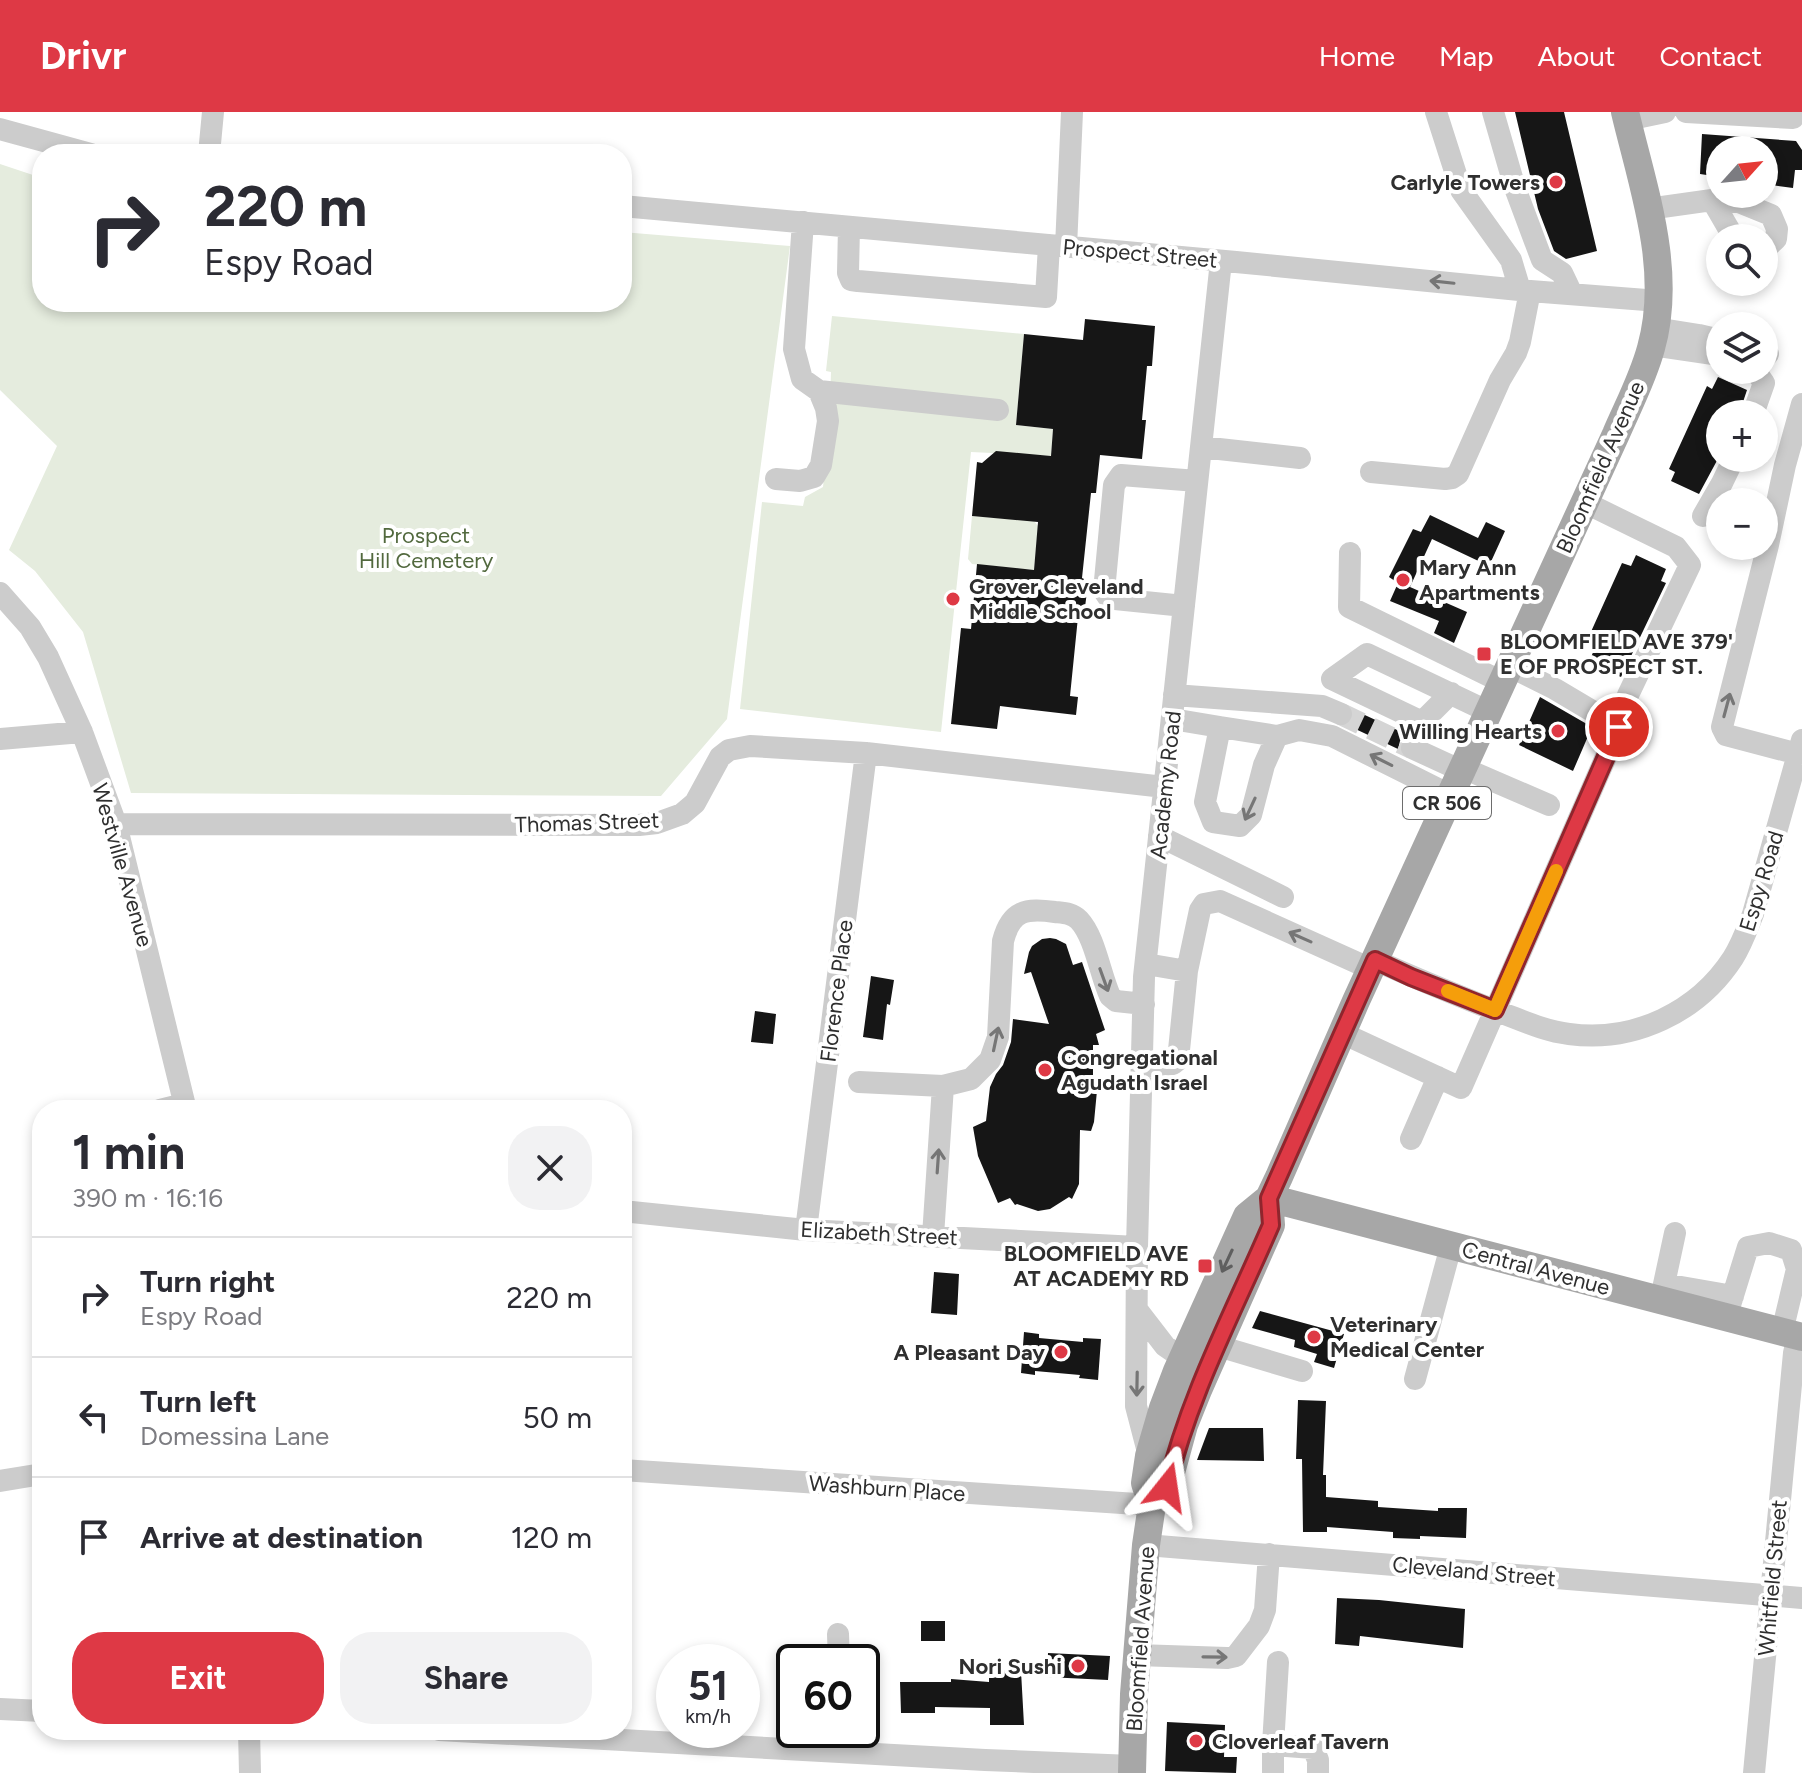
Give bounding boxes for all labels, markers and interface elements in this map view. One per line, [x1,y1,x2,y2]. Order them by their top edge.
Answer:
text: Drivr [40,33,127,79]
text: Home [1319,39,1395,73]
text: Map [1439,39,1494,73]
text: About [1538,39,1615,73]
text: Contact [1659,39,1762,73]
north arrow [1706,136,1778,208]
map controls [1706,136,1778,560]
place label: Carlyle Towers [1391,169,1540,196]
text: 220 m [204,173,367,240]
marker: Carlyle Towers [1547,173,1565,191]
icon: right [72,176,176,280]
button: search [1706,224,1778,296]
street label: Prospect Street [1061,233,1219,274]
text: Espy Road [204,241,374,284]
one-way arrow [1429,275,1456,290]
button: layers [1706,312,1778,384]
street label: Bloomfield Avenue [1550,377,1650,557]
button: + [1706,400,1778,472]
button: − [1706,488,1778,560]
park label: Prospect Hill Cemetery [359,522,494,574]
place label: Mary Ann Apartments [1419,554,1540,606]
marker: Mary Ann Apartments [1394,571,1412,589]
place label: Grover Cleveland Middle School [969,573,1143,625]
marker: Grover Cleveland Middle School [944,590,962,608]
place label: BLOOMFIELD AVE 379' E OF PROSPECT ST. [1500,628,1733,680]
marker: BLOOMFIELD AVE 379' E OF PROSPECT ST. [1475,645,1493,663]
one-way arrow [1720,692,1735,718]
pin [1585,693,1653,761]
icon: arrive [1597,705,1641,749]
street label: Academy Road [1144,710,1187,861]
place label: Willing Hearts [1399,718,1542,745]
marker: Willing Hearts [1549,722,1567,740]
one-way arrow [1369,752,1393,767]
street label: Westville Avenue [86,780,159,950]
road number: CR 506 [1403,787,1491,819]
one-way arrow [1242,796,1257,821]
street label: Thomas Street [514,806,660,839]
street label: Espy Road [1733,828,1790,935]
street label: Florence Place [814,918,859,1064]
one-way arrow [1288,928,1313,943]
one-way arrow [1098,967,1113,992]
one-way arrow [989,1027,1004,1052]
place label: Congregational Agudath Israel [1061,1044,1218,1096]
marker: Congregational Agudath Israel [1036,1061,1054,1079]
text: 1 min [72,1123,185,1181]
button: close [508,1126,592,1210]
one-way arrow [931,1148,946,1175]
text: 390 m · 16:16 [72,1182,223,1214]
street label: Elizabeth Street [800,1216,958,1251]
street label: Central Avenue [1459,1236,1613,1301]
place label: BLOOMFIELD AVE AT ACADEMY RD [1004,1240,1189,1292]
one-way arrow [1219,1249,1234,1273]
marker: BLOOMFIELD AVE AT ACADEMY RD [1196,1257,1214,1275]
text: Turn right [140,1263,275,1300]
icon: right [72,1275,116,1319]
text: 220 m [506,1279,592,1316]
text: Espy Road [140,1300,262,1332]
place label: Veterinary Medical Center [1330,1311,1485,1363]
marker: Veterinary Medical Center [1305,1328,1323,1346]
place label: A Pleasant Day [893,1339,1045,1366]
marker: A Pleasant Day [1052,1343,1070,1361]
one-way arrow [1129,1370,1144,1397]
text: Turn left [140,1383,257,1420]
icon: left [72,1395,116,1439]
text: 50 m [523,1399,592,1436]
text: Domessina Lane [140,1420,329,1452]
position arrow [1125,1445,1209,1529]
street label: Washburn Place [808,1470,966,1507]
street label: Whitfield Street [1752,1499,1793,1657]
icon: arrive [72,1515,116,1559]
text: Arrive at destination [140,1519,423,1556]
text: 120 m [511,1519,592,1556]
street label: Bloomfield Avenue [1121,1546,1160,1732]
street label: Cleveland Street [1391,1551,1557,1592]
button: Exit [72,1632,324,1724]
button: Share [340,1632,592,1724]
speed limit sign: 60 [776,1644,880,1748]
one-way arrow [1201,1650,1228,1665]
place label: Nori Sushi [958,1653,1062,1680]
marker: Nori Sushi [1069,1657,1087,1675]
text: 51 [688,1662,728,1710]
text: km/h [685,1704,731,1728]
place label: Cloverleaf Tavern [1212,1728,1389,1755]
marker: Cloverleaf Tavern [1187,1732,1205,1750]

